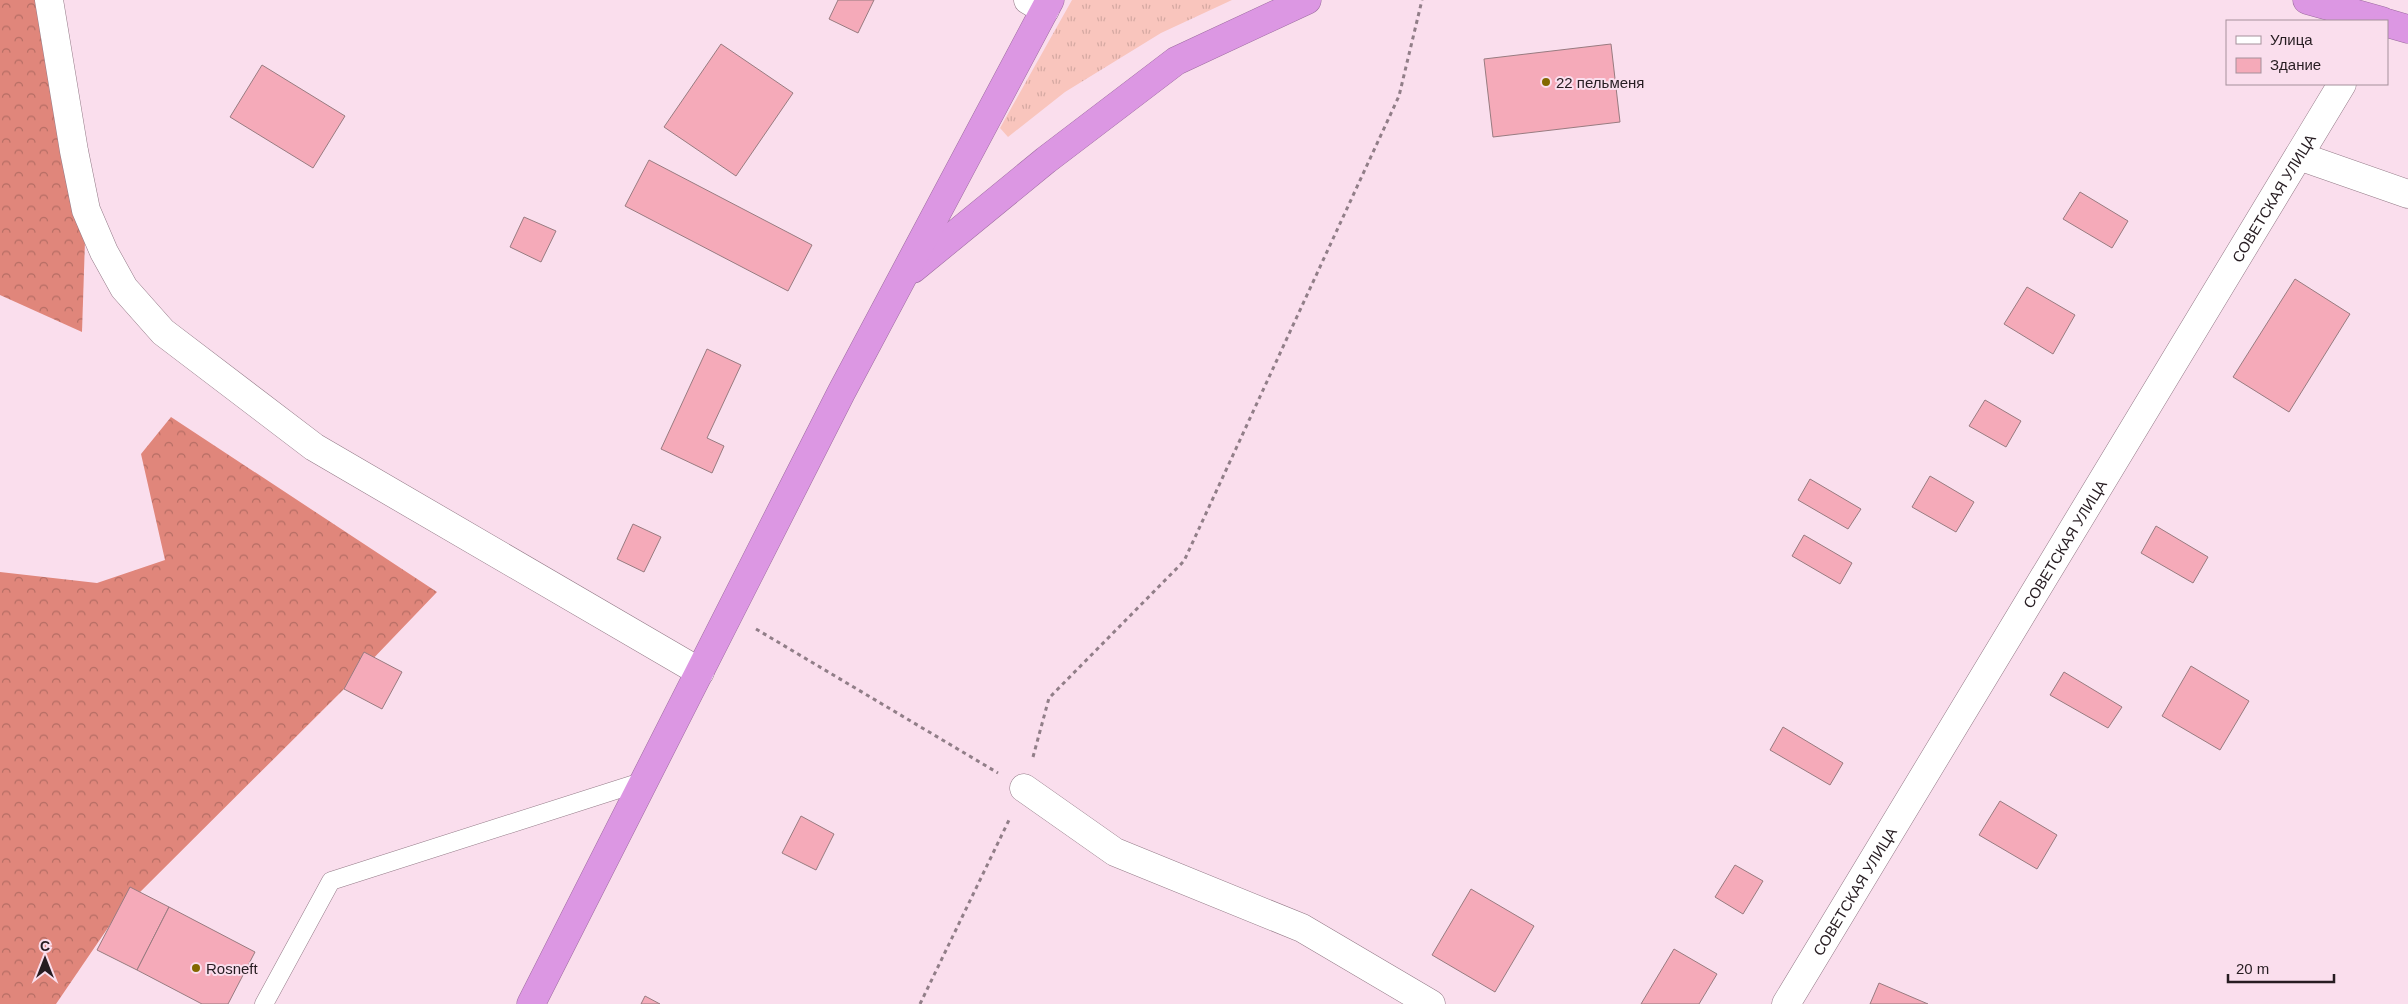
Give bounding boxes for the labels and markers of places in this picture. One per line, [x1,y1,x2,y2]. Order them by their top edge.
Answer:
place label: 22 пельменя [1556,74,1644,91]
marker: 22 пельменя [1540,76,1552,88]
place label: Rosneft [206,960,259,977]
marker: Rosneft [190,962,202,974]

